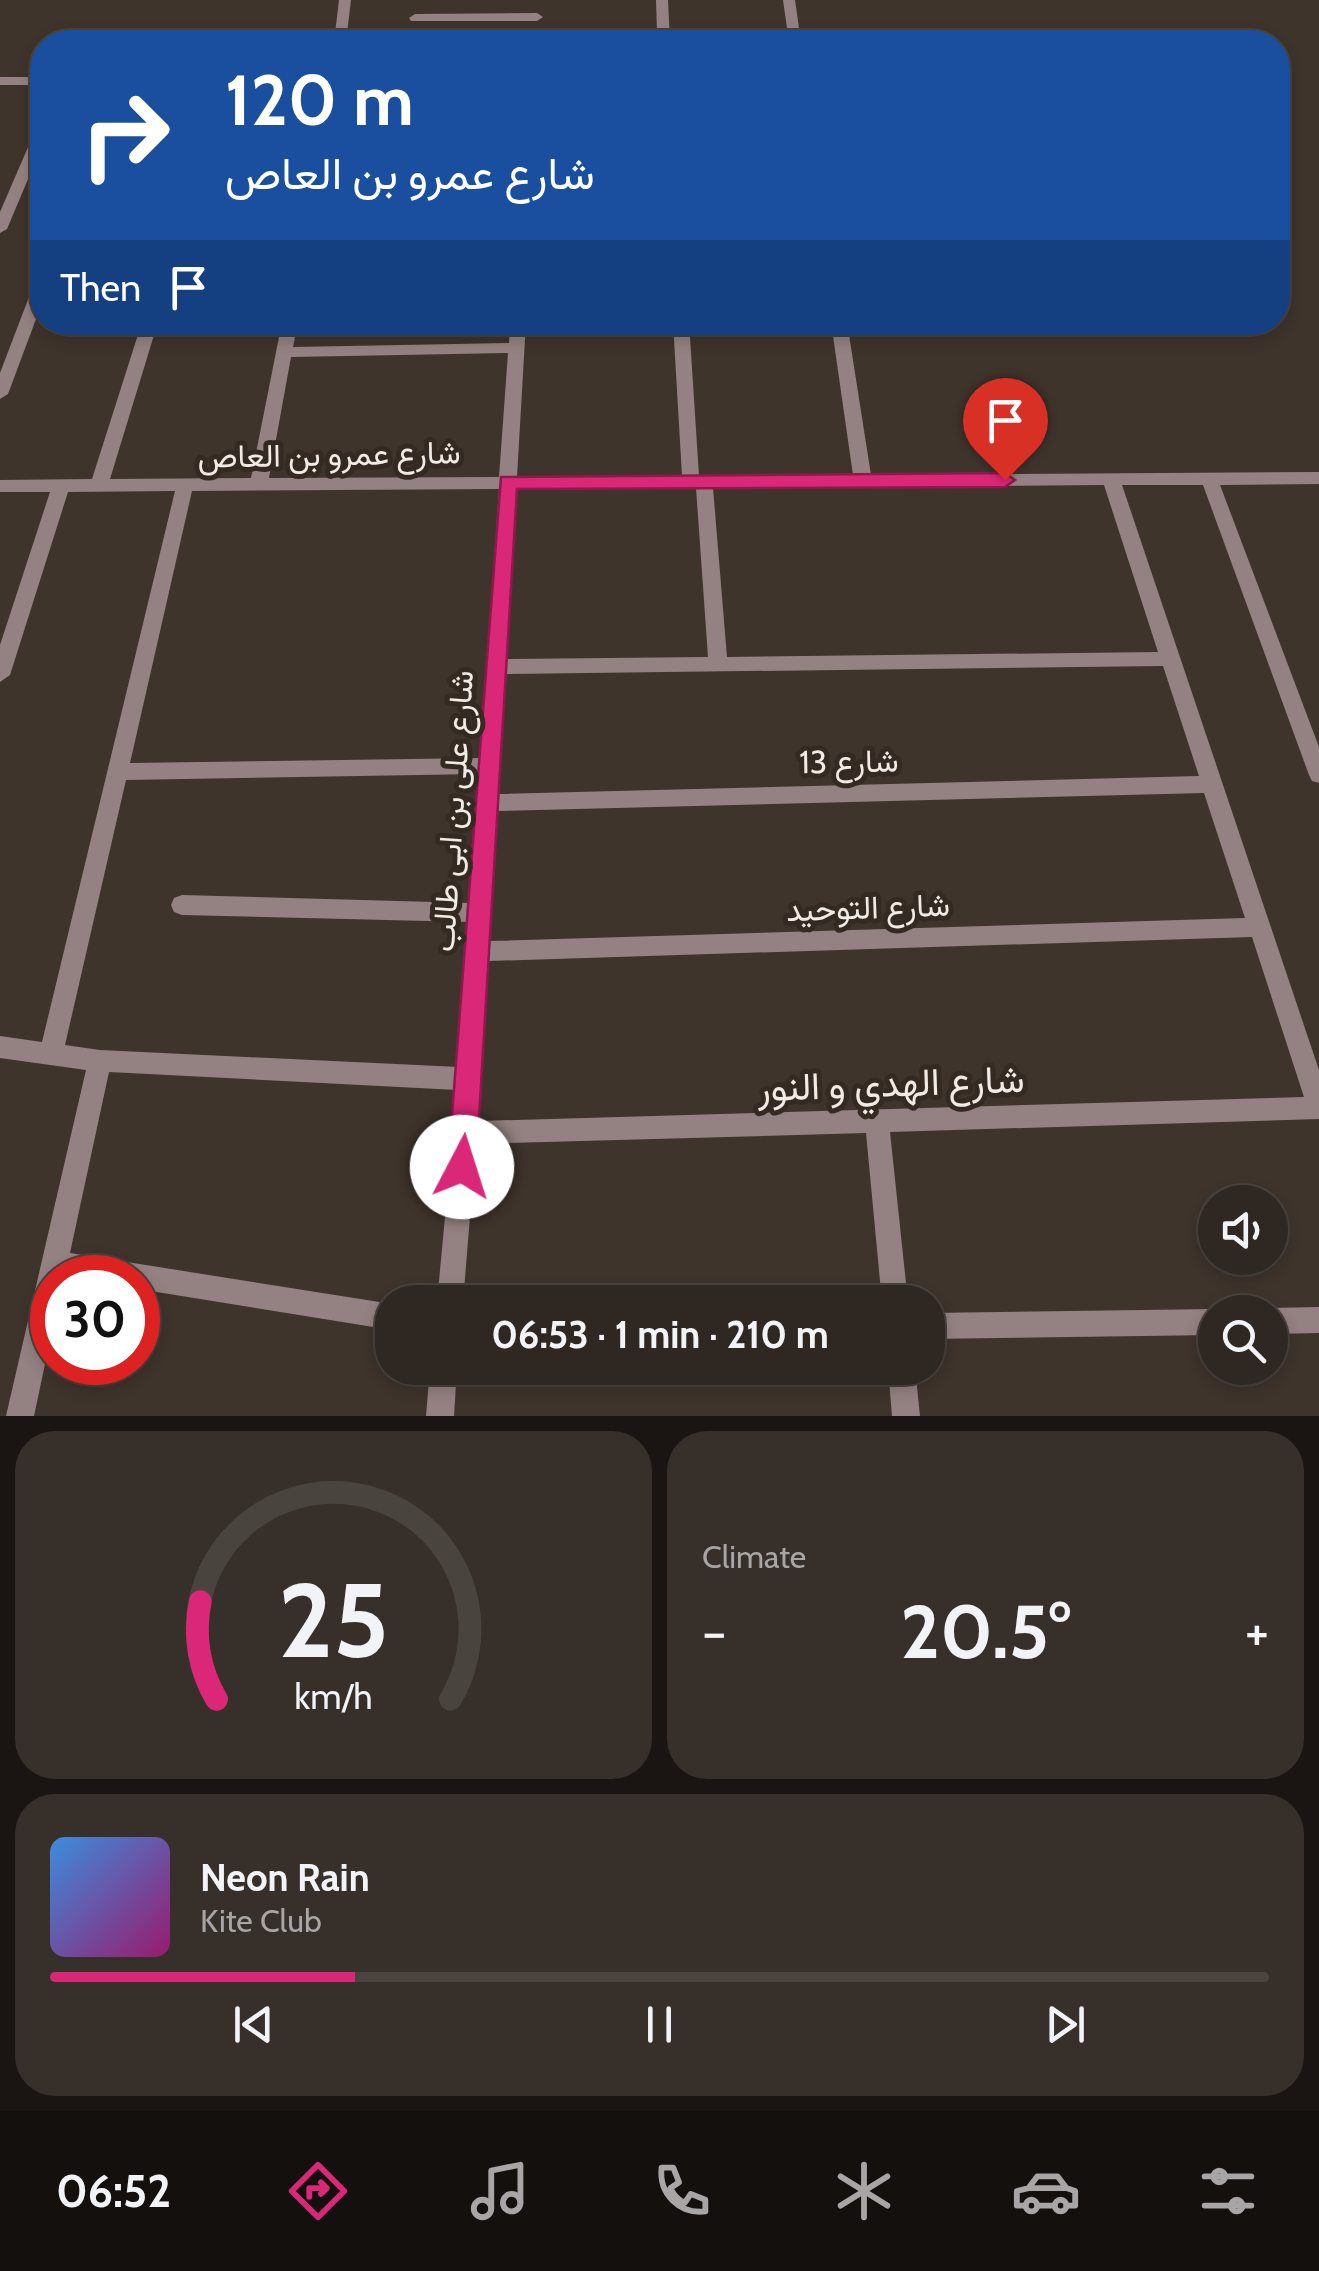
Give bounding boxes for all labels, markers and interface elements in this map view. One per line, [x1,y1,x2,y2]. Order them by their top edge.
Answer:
text: 120 m [225,57,414,143]
icon: right [60,70,190,200]
text: شارع عمرو بن العاص [225,146,595,200]
icon: arrive [161,260,216,315]
text: Then [60,264,141,311]
pin [963,378,1048,481]
icon: arrive [978,393,1033,448]
street label: شارع عمرو بن العاص [197,432,461,479]
street label: شارع على بن ابى طالب [423,669,484,953]
street label: شارع 13 [799,741,899,784]
street label: شارع التوحيد [785,885,951,932]
street label: شارع الهدي و النور [756,1055,1026,1119]
position arrow [410,1115,514,1219]
map controls [1198,1185,1288,1385]
button: sound [1198,1185,1288,1275]
speed limit sign: 30 [30,1255,160,1385]
button: search [1198,1295,1288,1385]
text: 06:53 · 1 min · 210 m [491,1311,829,1358]
text: Climate [702,1537,806,1576]
text: 25 [278,1557,389,1683]
text: 20.5° [900,1586,1071,1677]
text: − [702,1598,726,1665]
text: + [1245,1598,1269,1665]
text: km/h [294,1675,373,1718]
text: Neon Rain [200,1854,370,1901]
text: Kite Club [200,1901,322,1940]
icon: previous [226,1997,281,2052]
icon: pause [632,1997,687,2052]
icon: next [1038,1997,1093,2052]
icon: directions [283,2156,353,2226]
icon: music [465,2156,535,2226]
icon: phone [647,2156,717,2226]
icon: climate [829,2156,899,2226]
icon: car [1011,2156,1081,2226]
icon: filters [1193,2156,1263,2226]
text: 06:52 [56,2164,171,2218]

